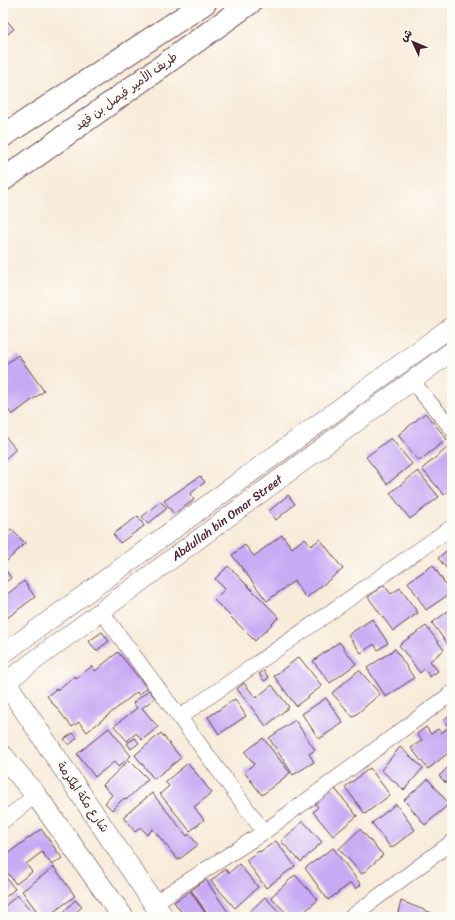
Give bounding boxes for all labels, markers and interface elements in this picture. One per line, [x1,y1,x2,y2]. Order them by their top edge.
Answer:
north arrow [393,22,433,62]
text: ش [395,24,417,46]
street label: طريف الأمير فيصل بن فهد [70,46,182,136]
street label: Abdullah bin Omar Street [166,468,289,567]
street label: شارع مكة المكرمة [51,757,115,837]

